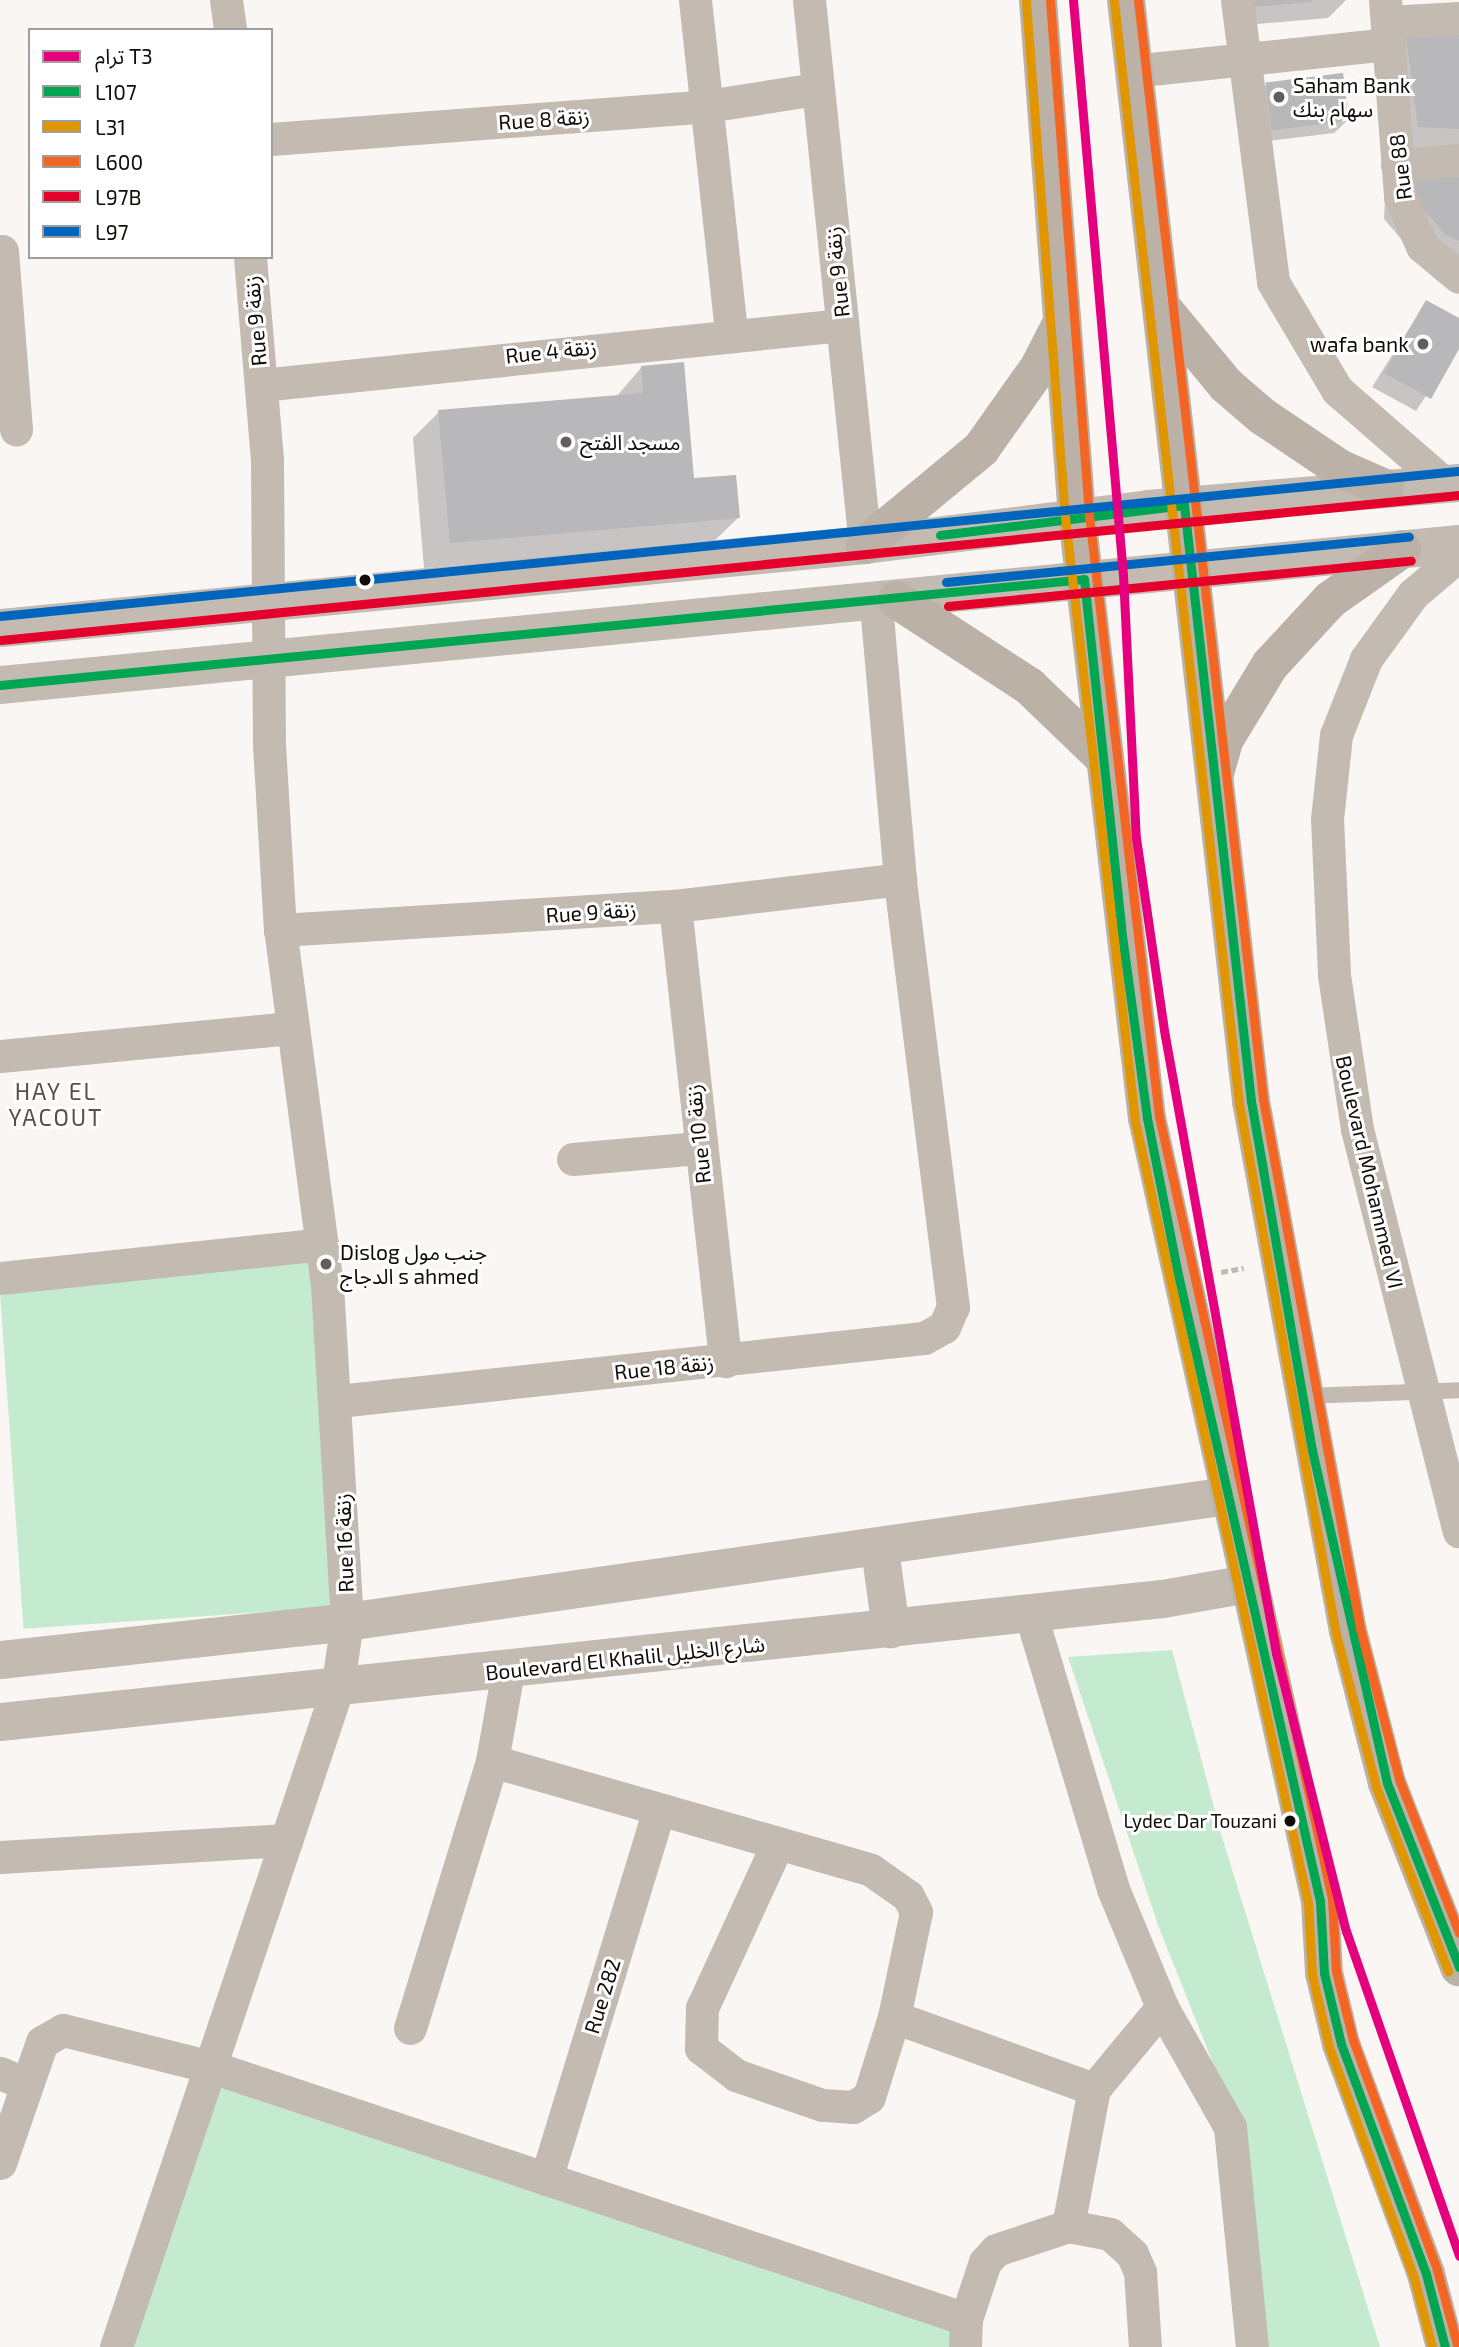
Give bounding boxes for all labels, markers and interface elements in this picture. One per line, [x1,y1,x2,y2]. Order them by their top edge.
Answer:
legend [28,28,273,259]
text: ترام T3 [95,43,153,68]
place label: Saham Bank سهام بنك [1293,72,1411,122]
text: L107 [95,79,137,104]
marker: Saham Bank سهام بنك [1271,89,1287,105]
street label: Rue 8 زنقة [497,103,591,135]
text: L31 [95,114,126,139]
street label: Rue 88 [1383,133,1417,201]
text: L600 [95,149,143,174]
text: L97B [95,184,142,209]
text: L97 [95,219,129,244]
street label: Rue 9 زنقة [820,225,854,319]
street label: Rue 9 زنقة [238,275,272,367]
place label: wafa bank [1310,331,1409,357]
street label: Rue 4 زنقة [504,334,598,368]
marker: wafa bank [1415,336,1431,352]
place label: مسجد الفتح [580,429,680,455]
marker: مسجد الفتح [558,434,574,450]
unlabelled marker [358,573,372,587]
street label: Rue 9 زنقة [545,896,637,928]
street label: Boulevard Mohammed VI [1331,1053,1409,1291]
district label: HAY EL YACOUT [9,1077,103,1131]
street label: Rue 10 زنقة [680,1083,716,1185]
place label: Dislog جنب مول الدجاج s ahmed [340,1239,487,1289]
marker: Dislog جنب مول الدجاج s ahmed [318,1256,334,1272]
street label: Rue 18 زنقة [613,1349,715,1385]
street label: Rue 16 زنقة [330,1493,358,1593]
street label: Boulevard El Khalil شارع الخليل [483,1631,767,1685]
place label: Lydec Dar Touzani [1123,1810,1277,1832]
marker: Lydec Dar Touzani [1283,1814,1297,1828]
street label: Rue 282 [579,1955,625,2037]

